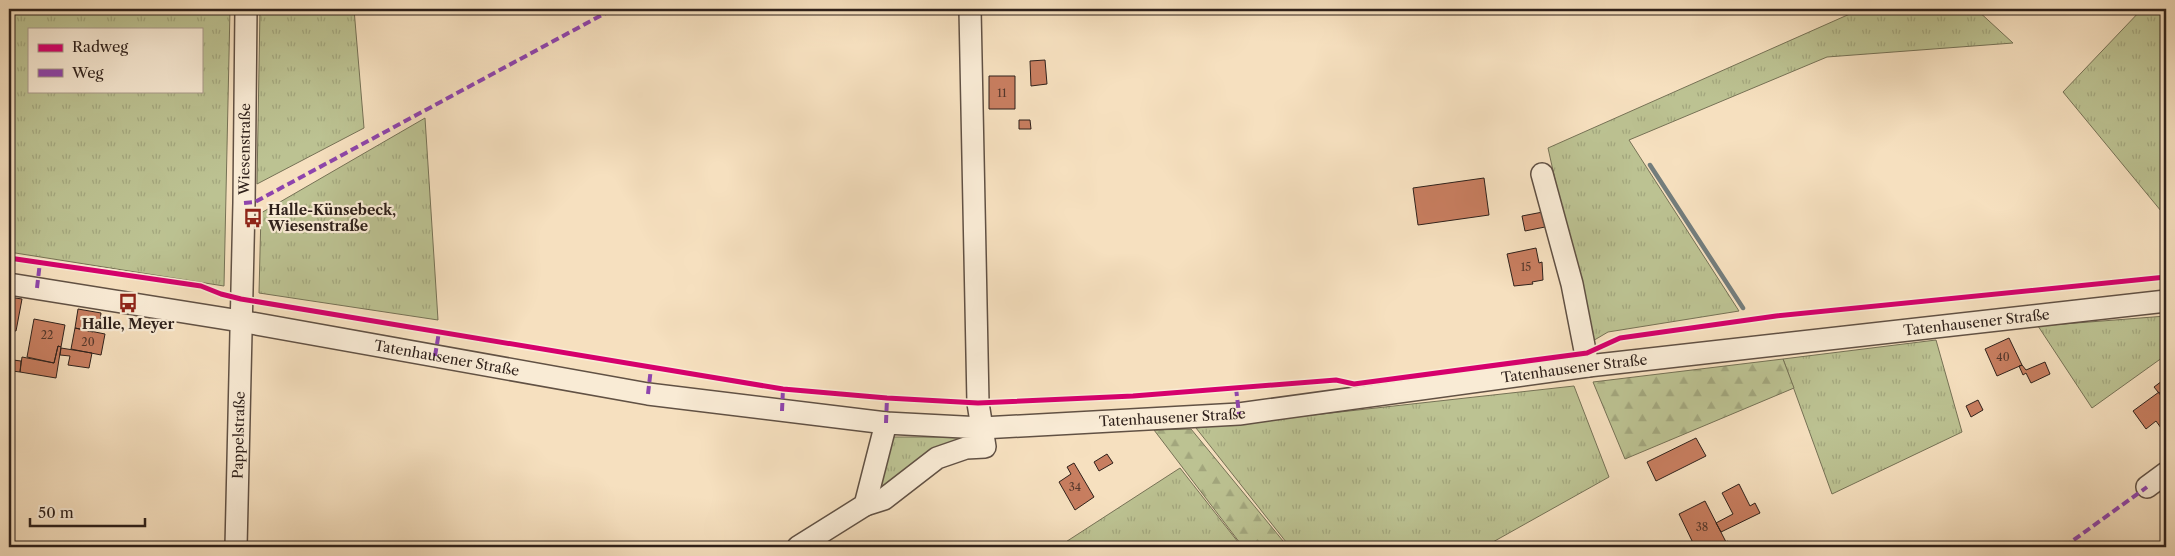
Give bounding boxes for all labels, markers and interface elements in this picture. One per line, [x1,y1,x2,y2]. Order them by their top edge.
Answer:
legend [28,28,202,92]
text: Radweg [72,37,128,56]
text: Weg [71,63,104,82]
house number: 11 [997,86,1007,100]
street label: Wiesenstraße [235,103,254,196]
place label: Halle-Künsebeck, Wiesenstraße [267,201,396,235]
bus stop icon: Halle-Künsebeck, Wiesenstraße [242,207,264,229]
house number: 15 [1521,260,1531,274]
bus stop icon: Halle, Meyer [117,292,139,314]
street label: Tatenhausener Straße [1903,305,2051,339]
place label: Halle, Meyer [82,315,174,333]
house number: 22 [41,328,53,342]
house number: 20 [81,335,95,349]
street label: Tatenhausener Straße [373,336,521,380]
street label: Tatenhausener Straße [1500,350,1648,387]
house number: 40 [1996,350,2010,364]
street label: Pappelstraße [229,391,249,479]
street label: Tatenhausener Straße [1099,404,1247,431]
house number: 34 [1069,480,1081,494]
scale bar [30,496,145,528]
text: 50 m [38,503,74,522]
house number: 38 [1696,520,1708,534]

